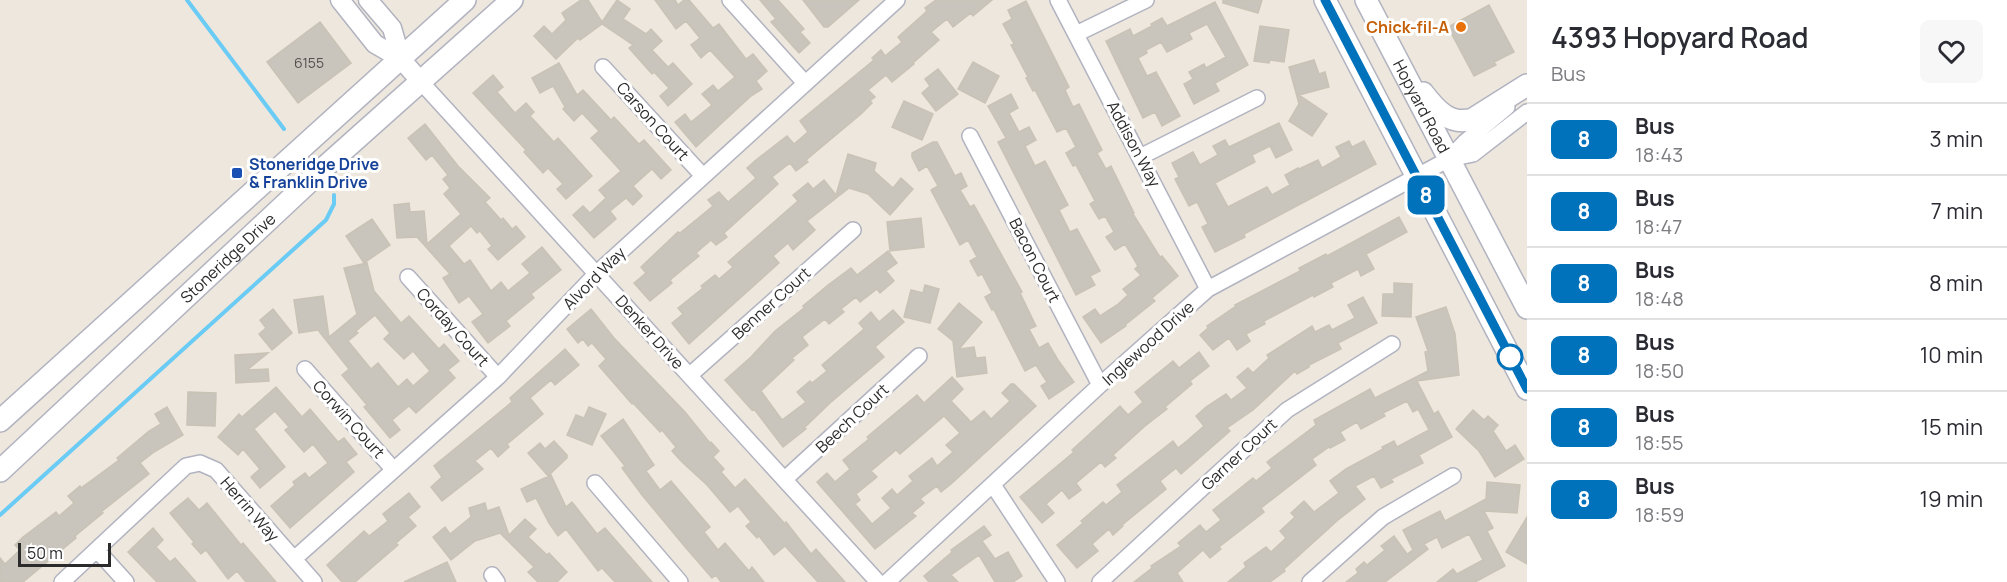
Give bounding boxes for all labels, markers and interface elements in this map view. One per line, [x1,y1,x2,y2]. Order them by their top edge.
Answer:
place label: Chick-fil-A [1366,16,1449,38]
text: 4393 Hopyard Road [1551,18,1809,56]
marker: Chick-fil-A [1454,20,1468,34]
button: heart [1920,20,1983,83]
house number: 6155 [294,53,324,72]
street label: Hopyard Road [1388,56,1455,157]
text: Bus [1551,60,1586,87]
street label: Carson Court [612,77,694,165]
street label: Addison Way [1102,97,1166,191]
text: Bus [1635,111,1675,141]
text: 3 min [1930,124,1983,154]
text: 8 [1578,125,1590,153]
text: 18:43 [1635,141,1683,168]
place label: Stoneridge Drive & Franklin Drive [249,153,379,193]
marker: Stoneridge Drive & Franklin Drive [230,166,244,180]
line badge: 8 [1406,176,1446,214]
text: 8 [1420,181,1432,209]
text: Bus [1635,183,1675,213]
text: 7 min [1931,196,1983,226]
text: 8 [1578,197,1590,225]
street label: Stoneridge Drive [175,208,280,308]
text: 18:47 [1635,213,1682,240]
street label: Bacon Court [1004,214,1066,306]
street label: Alvord Way [558,241,631,314]
text: Bus [1635,255,1675,285]
street label: Benner Court [727,262,815,344]
text: 8 min [1929,268,1983,298]
text: 8 [1578,269,1590,297]
street label: Corday Court [412,283,494,371]
text: 18:48 [1635,285,1684,312]
street label: Denker Drive [611,290,689,374]
street label: Inglewood Drive [1097,296,1199,390]
text: Bus [1635,327,1675,357]
text: 10 min [1920,340,1983,370]
text: 8 [1578,341,1590,369]
unlabelled marker [1497,344,1523,370]
text: 18:50 [1635,357,1684,384]
street label: Corwin Court [308,375,390,463]
street label: Beech Court [811,378,893,458]
text: Bus [1635,399,1675,429]
text: 15 min [1920,412,1983,442]
street label: Garner Court [1196,413,1282,495]
text: 8 [1578,413,1590,441]
text: 18:55 [1635,429,1684,456]
text: Bus [1635,471,1675,501]
street label: Herrin Way [216,472,285,547]
text: 19 min [1920,484,1983,514]
text: 8 [1578,485,1590,513]
text: 18:59 [1635,501,1684,528]
scale bar [18,540,111,568]
text: 50 m [27,542,63,564]

